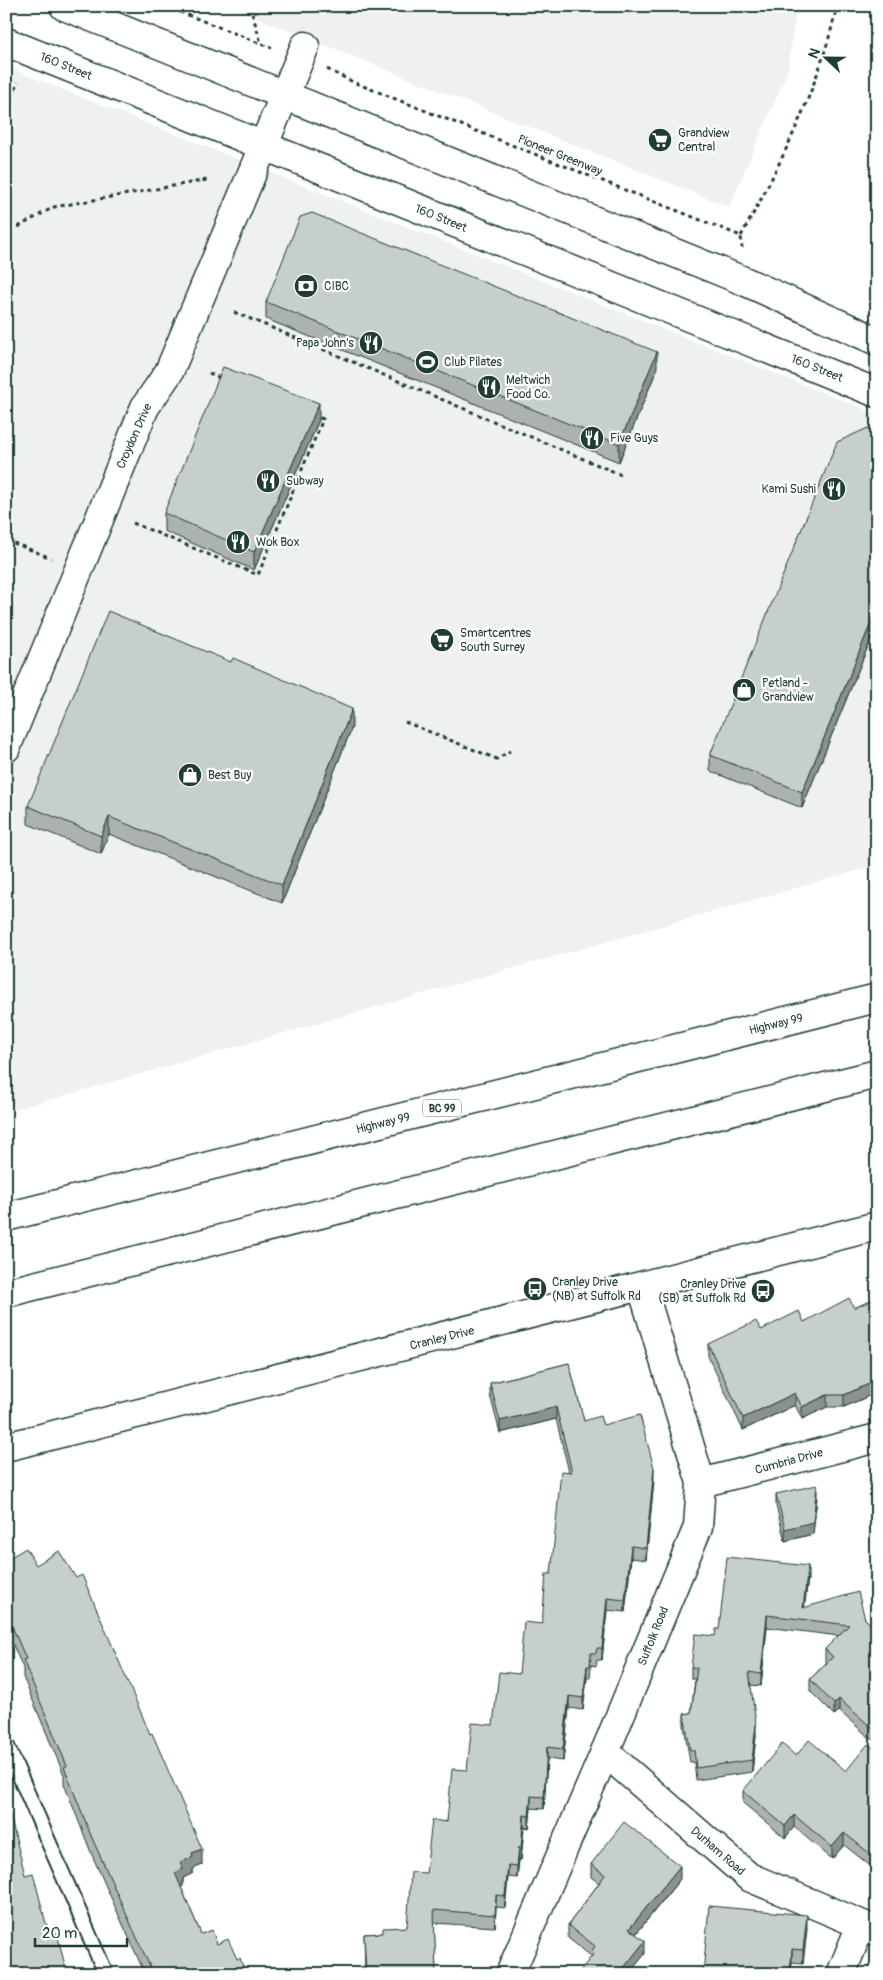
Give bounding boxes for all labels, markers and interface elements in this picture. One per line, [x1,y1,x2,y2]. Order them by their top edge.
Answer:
north arrow [800,32,850,82]
text: N [805,46,824,61]
street label: 160 Street [37,49,94,84]
place label: Grandview Central [678,126,730,155]
supermarket icon: Grandview Central [647,127,673,153]
street label: Pioneer Greenway [515,132,604,179]
street label: 160 Street [412,201,469,236]
bank icon: CIBC [293,273,319,299]
place label: CIBC [324,279,349,294]
restaurant icon: Papa John's [358,330,384,356]
place label: Papa John's [296,336,355,351]
sports icon: Club Pilates [414,349,440,375]
street label: 160 Street [788,351,845,386]
place label: Club Pilates [444,355,502,370]
place label: Meltwich Food Co. [506,373,551,402]
restaurant icon: Meltwich Food Co. [476,374,502,400]
street label: Croydon Drive [113,401,156,471]
restaurant icon: Five Guys [579,425,605,451]
place label: Five Guys [610,431,659,446]
restaurant icon: Subway [255,468,281,494]
place label: Subway [286,474,324,489]
restaurant icon: Kami Sushi [821,476,847,502]
place label: Kami Sushi [762,482,816,497]
restaurant icon: Wok Box [225,529,251,555]
place label: Wok Box [256,535,299,550]
place label: Smartcentres South Surrey [460,626,532,655]
supermarket icon: Smartcentres South Surrey [429,627,455,653]
place label: Petland - Grandview [762,676,814,705]
shop icon: Petland - Grandview [731,677,757,703]
shop icon: Best Buy [177,762,203,788]
place label: Best Buy [208,768,251,783]
street label: Highway 99 [747,1011,805,1038]
road number: BC 99 [423,1100,461,1116]
street label: Highway 99 [354,1110,412,1137]
place label: Cranley Drive (NB) at Suffolk Rd [552,1275,641,1304]
bus stop icon: Cranley Drive (NB) at Suffolk Rd [522,1276,548,1302]
place label: Cranley Drive (SB) at Suffolk Rd [658,1277,746,1306]
bus stop icon: Cranley Drive (SB) at Suffolk Rd [750,1278,776,1304]
street label: Cranley Drive [408,1323,476,1354]
street label: Cumbria Drive [753,1445,825,1478]
street label: Suffolk Road [635,1604,672,1668]
street label: Durham Road [687,1824,748,1879]
scale bar [35,1915,128,1947]
text: 20 m [42,1924,77,1943]

